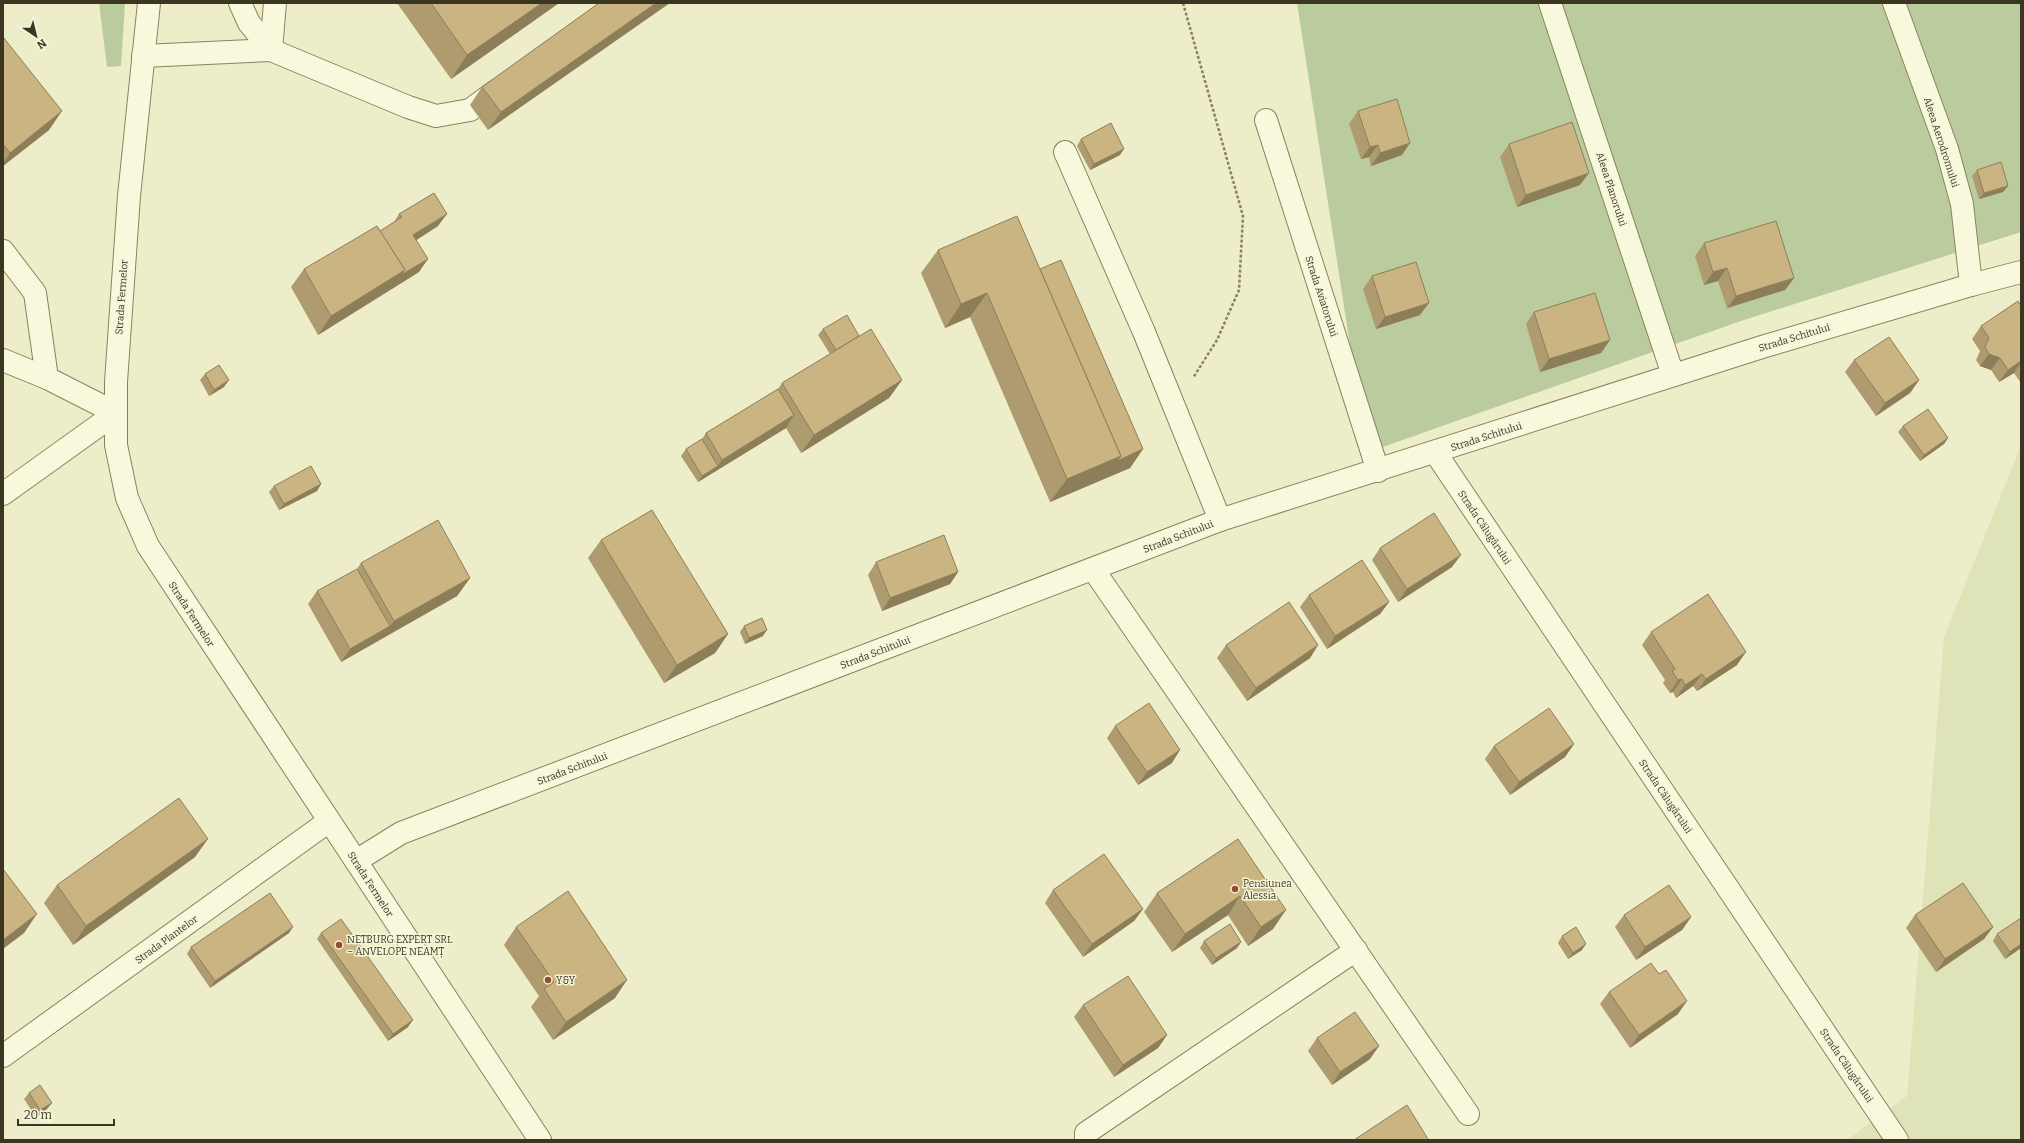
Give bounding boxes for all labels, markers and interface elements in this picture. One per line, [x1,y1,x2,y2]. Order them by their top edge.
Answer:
north arrow [16,16,56,56]
text: N [34,36,49,52]
street label: Aleea Aerodromului [1921,96,1961,189]
street label: Aleea Planorului [1593,151,1629,228]
street label: Strada Aviatorului [1302,254,1340,338]
street label: Strada Fermelor [113,259,131,335]
street label: Strada Schitului [1757,321,1832,355]
street label: Strada Schitului [1449,420,1523,454]
street label: Strada Călugărului [1455,488,1514,567]
street label: Strada Schitului [1142,518,1215,556]
street label: Strada Fermelor [166,580,217,650]
street label: Strada Schitului [839,634,912,672]
street label: Strada Schitului [536,750,609,788]
street label: Strada Călugărului [1636,757,1695,836]
street label: Strada Fermelor [345,850,396,920]
place label: Pensiunea Alessia [1243,878,1292,902]
marker: Pensiunea Alessia [1230,884,1240,894]
street label: Strada Plantelor [133,913,201,967]
place label: NETBURG EXPERT SRL – ANVELOPE NEAMȚ [347,934,453,959]
marker: NETBURG EXPERT SRL – ANVELOPE NEAMȚ [334,940,344,950]
marker: Y&Y [543,975,553,985]
place label: Y&Y [556,975,576,987]
street label: Strada Călugărului [1817,1026,1876,1105]
scale bar [18,1101,114,1127]
text: 20 m [24,1108,53,1122]

